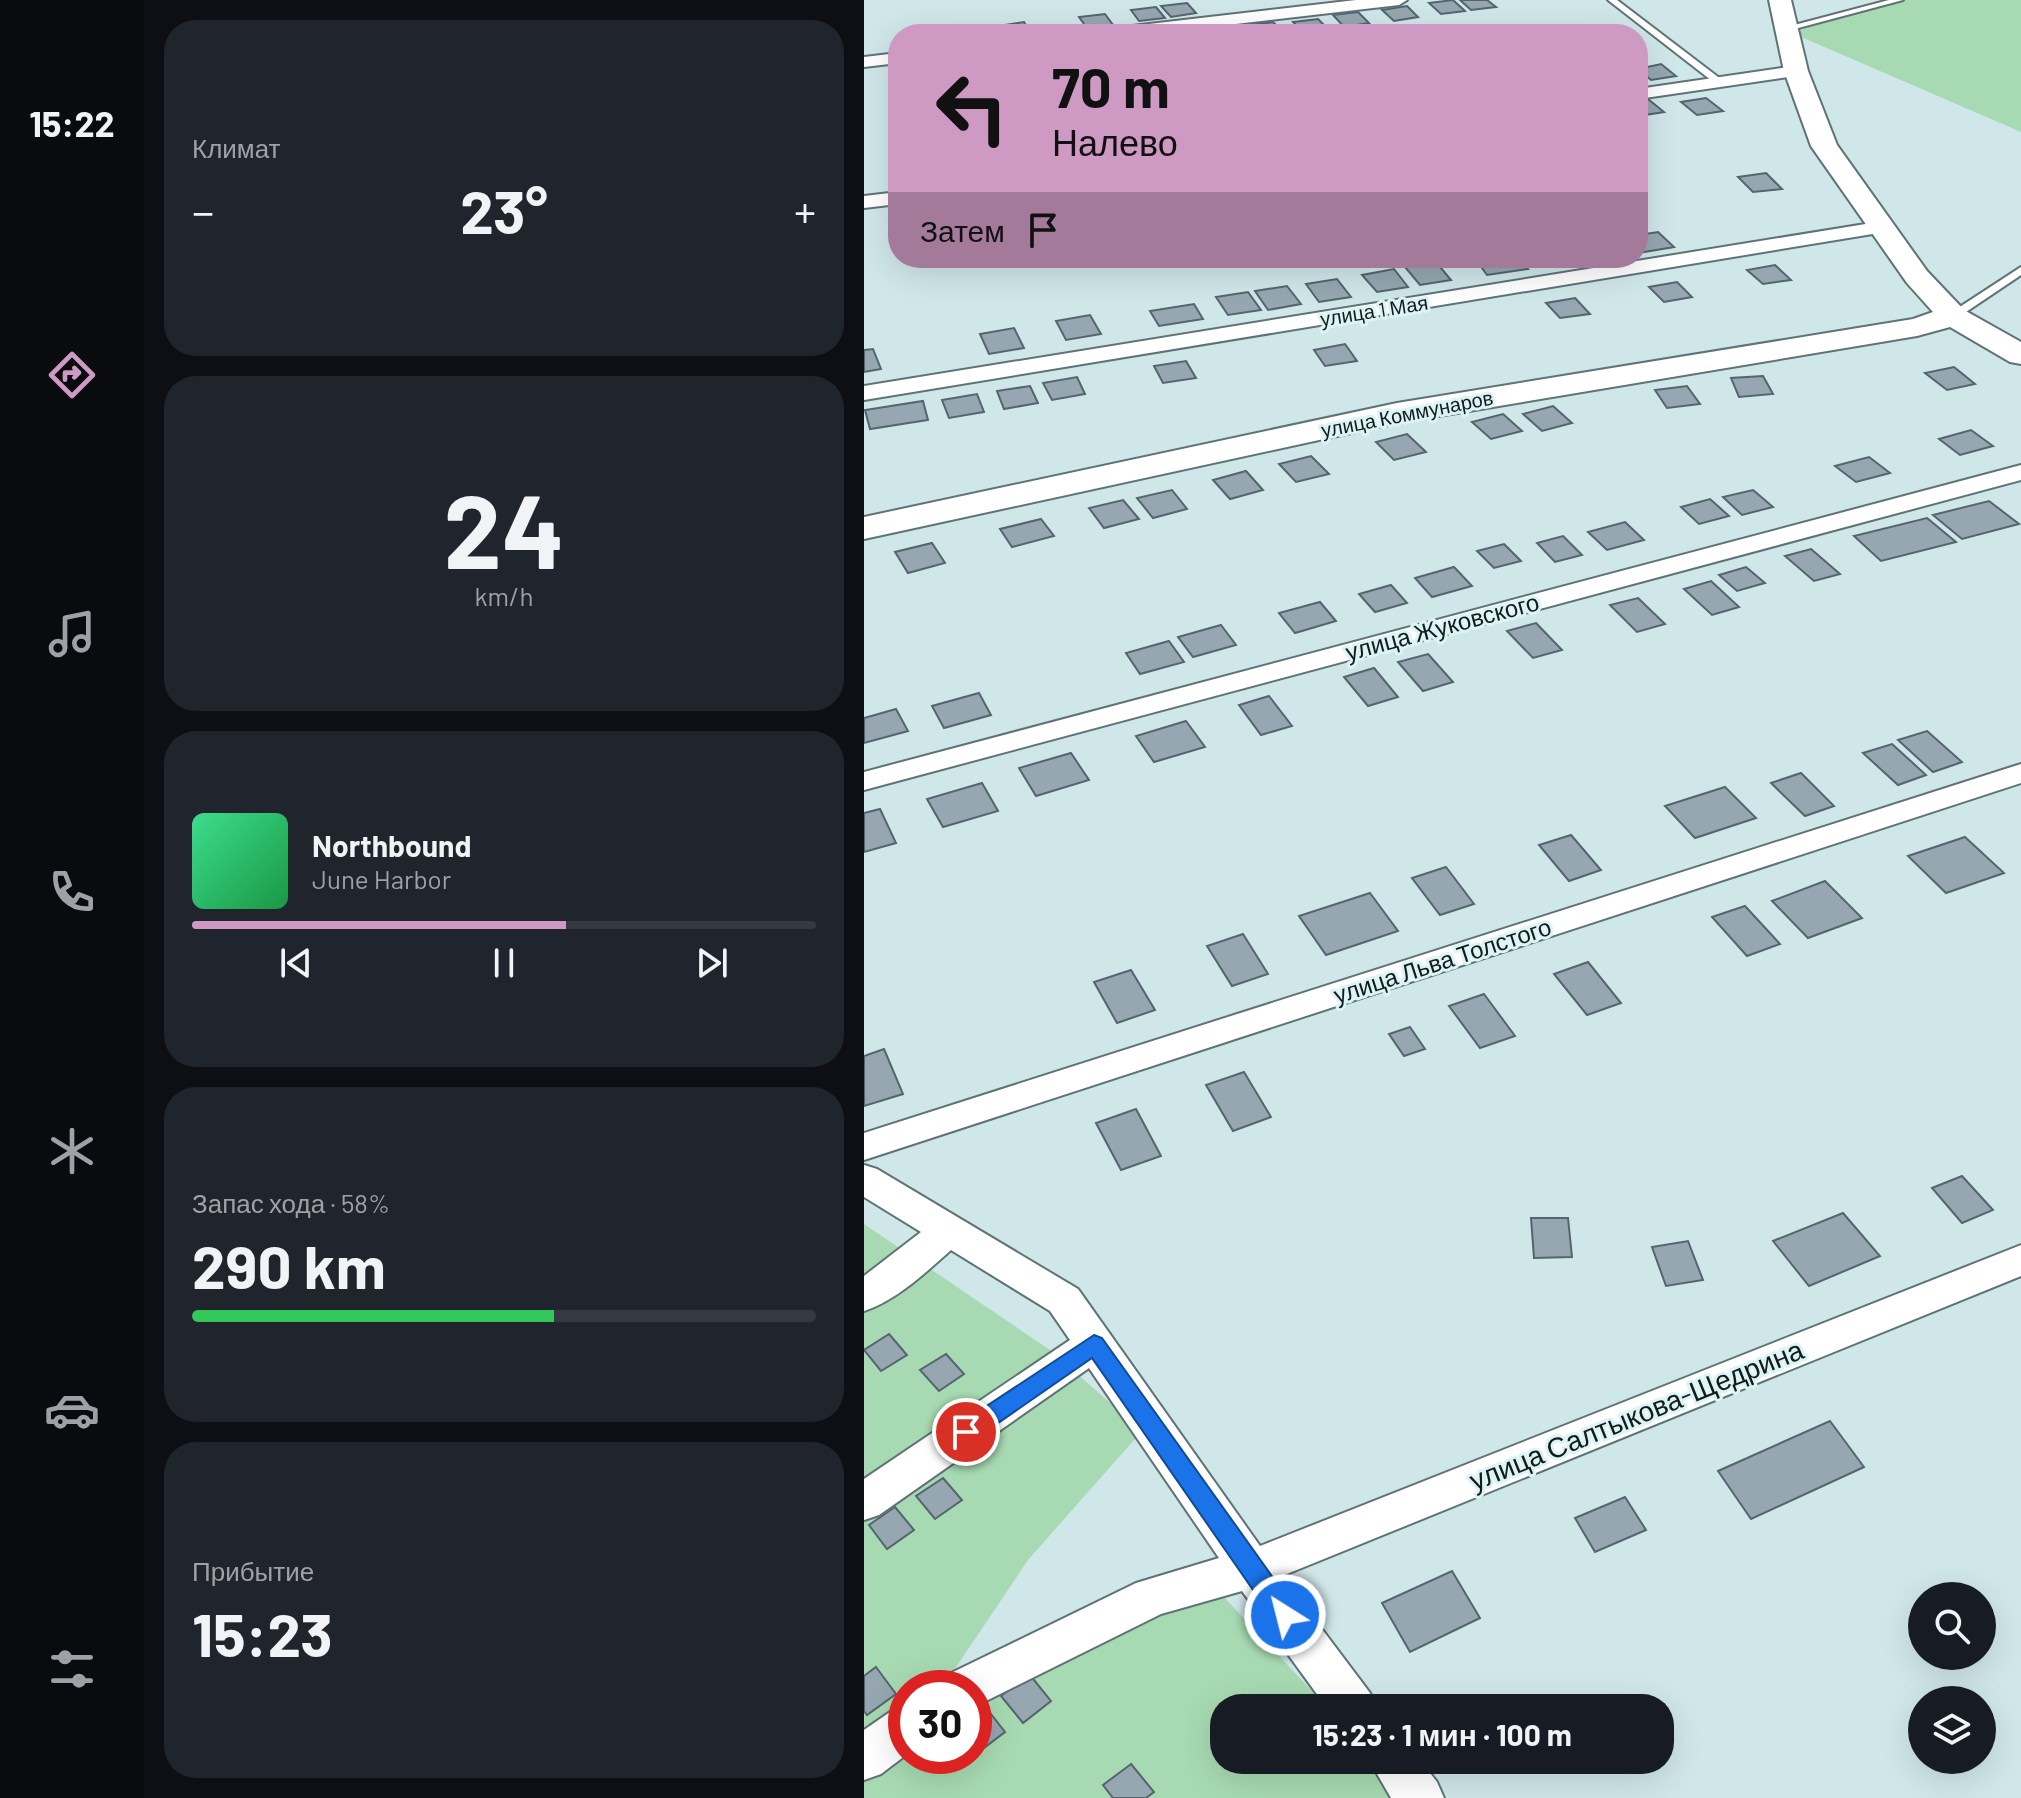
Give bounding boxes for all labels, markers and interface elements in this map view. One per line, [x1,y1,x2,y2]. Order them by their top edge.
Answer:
text: 70 m [1052,52,1170,119]
icon: left [920,56,1024,160]
text: 15:22 [29,101,115,144]
text: Налево [1052,120,1178,163]
text: Климат [192,132,281,163]
text: 23° [460,174,548,246]
text: − [192,184,214,237]
text: + [794,184,816,237]
icon: arrive [1021,208,1065,252]
text: Затем [920,212,1005,248]
street label: улица 1 Мая [1318,290,1430,330]
icon: directions [44,347,100,403]
street label: улица Коммунаров [1319,385,1495,441]
text: 24 [443,465,565,590]
text: km/h [475,580,533,611]
street label: улица Жуковского [1342,586,1542,666]
icon: music [44,606,100,662]
text: Northbound [312,827,471,863]
text: June Harbor [312,863,451,894]
icon: phone [44,864,100,920]
street label: улица Льва Толстого [1330,911,1554,1009]
icon: previous [274,941,318,985]
icon: pause [482,941,526,985]
icon: next [690,941,734,985]
icon: climate [44,1123,100,1179]
text: Запас хода · 58% [192,1187,390,1218]
text: 290 km [192,1229,386,1301]
street label: улица Салтыкова-Щедрина [1464,1331,1808,1497]
icon: car [44,1382,100,1438]
pin [932,1398,1000,1466]
icon: arrive [944,1410,988,1454]
text: Прибытие [192,1555,314,1586]
position arrow [1243,1573,1327,1657]
map controls [1908,1582,1996,1774]
button: search [1908,1582,1996,1670]
text: 15:23 [192,1597,333,1669]
icon: filters [44,1641,100,1697]
speed limit sign: 30 [888,1670,992,1774]
button: layers [1908,1686,1996,1774]
text: 15:23 · 1 мин · 100 m [1312,1716,1572,1752]

